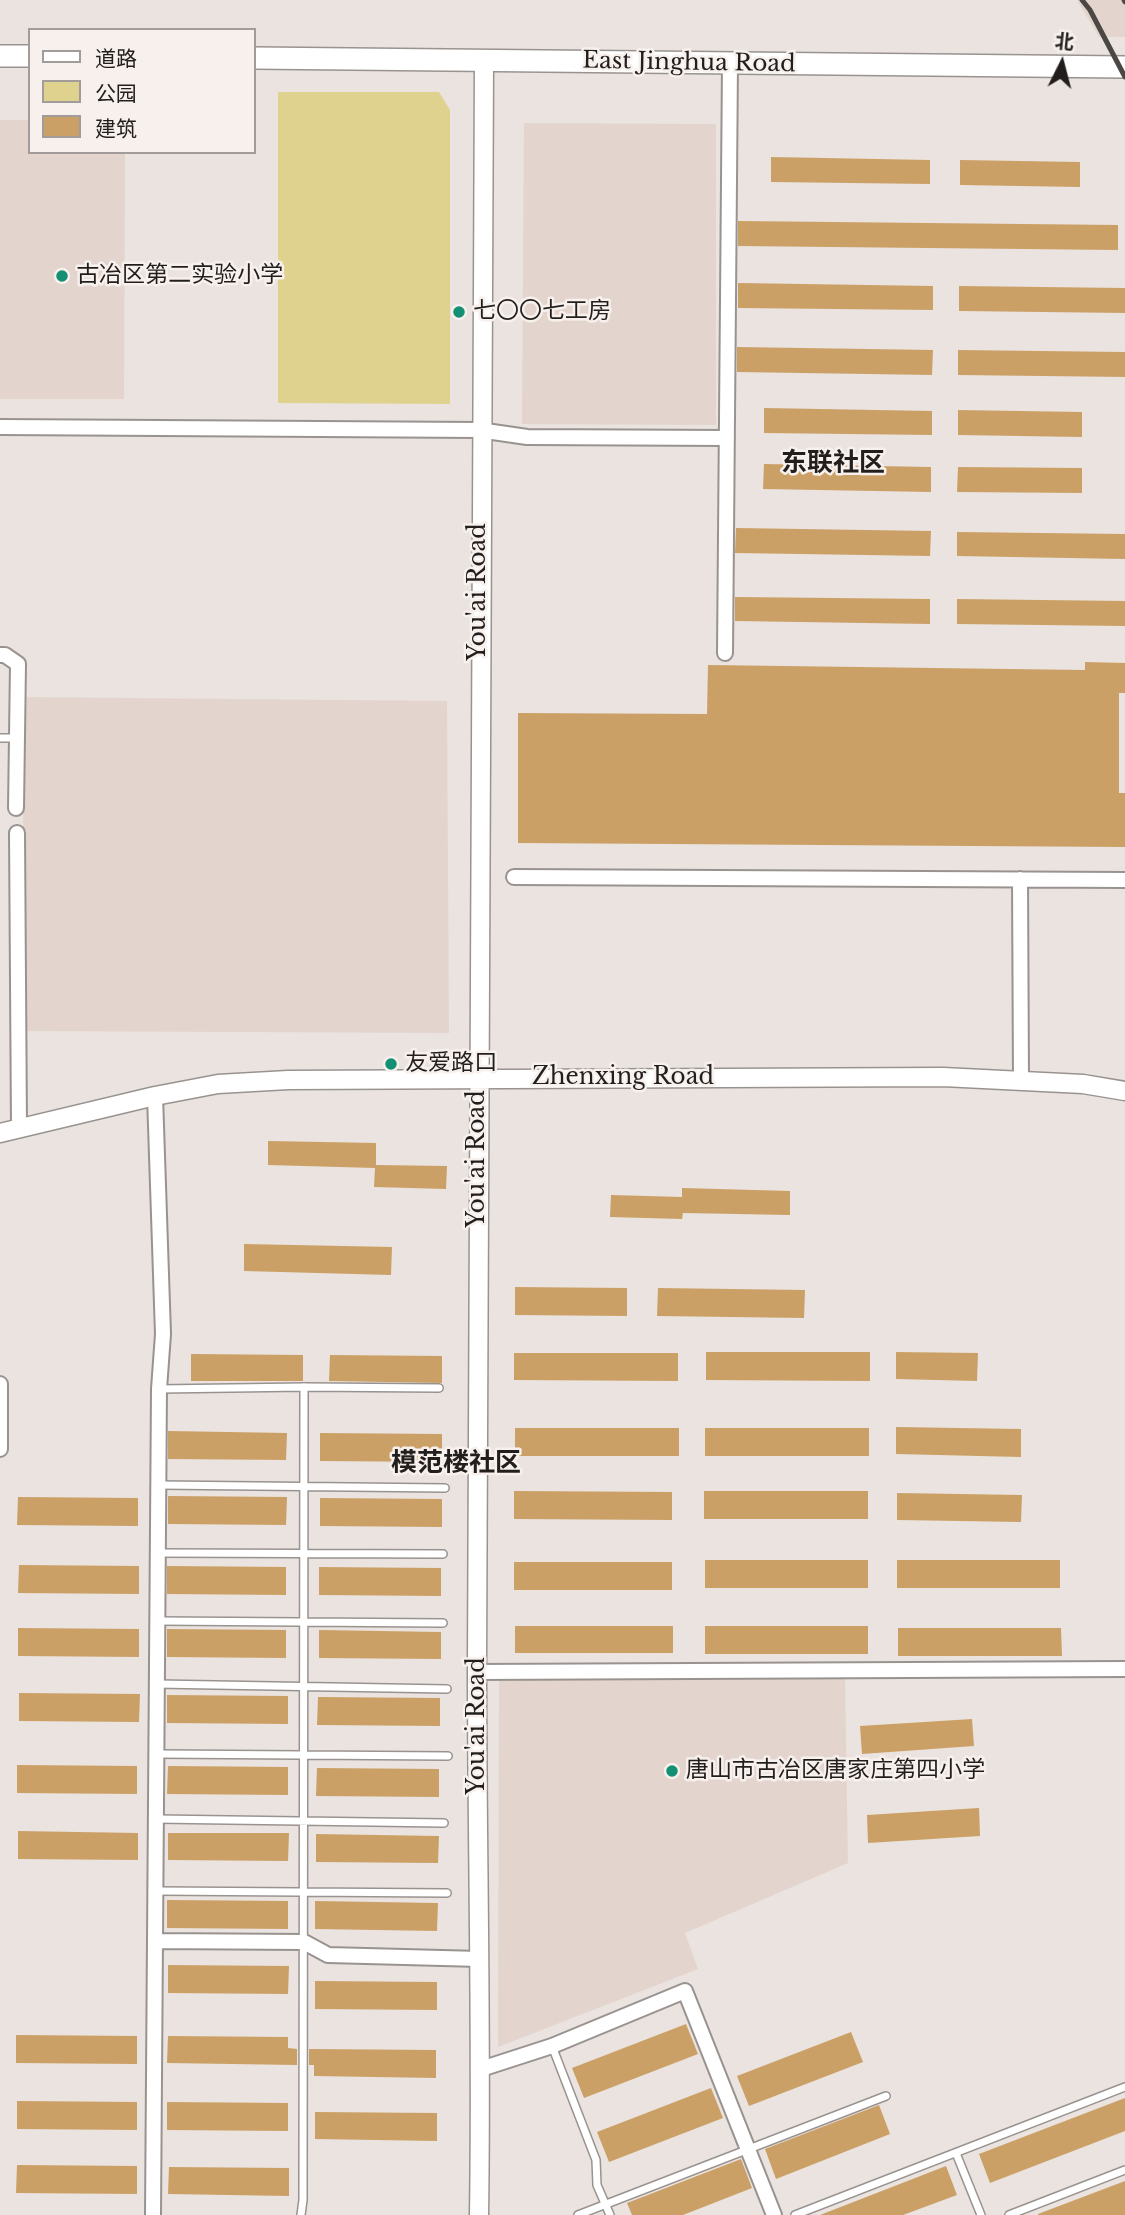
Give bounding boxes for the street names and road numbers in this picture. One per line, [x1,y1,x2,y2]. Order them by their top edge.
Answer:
street label: East Jinghua Road [582,47,796,79]
street label: You'ai Road [465,523,493,661]
street label: Zhenxing Road [532,1064,714,1092]
street label: You'ai Road [464,1090,492,1228]
street label: You'ai Road [464,1657,492,1795]

